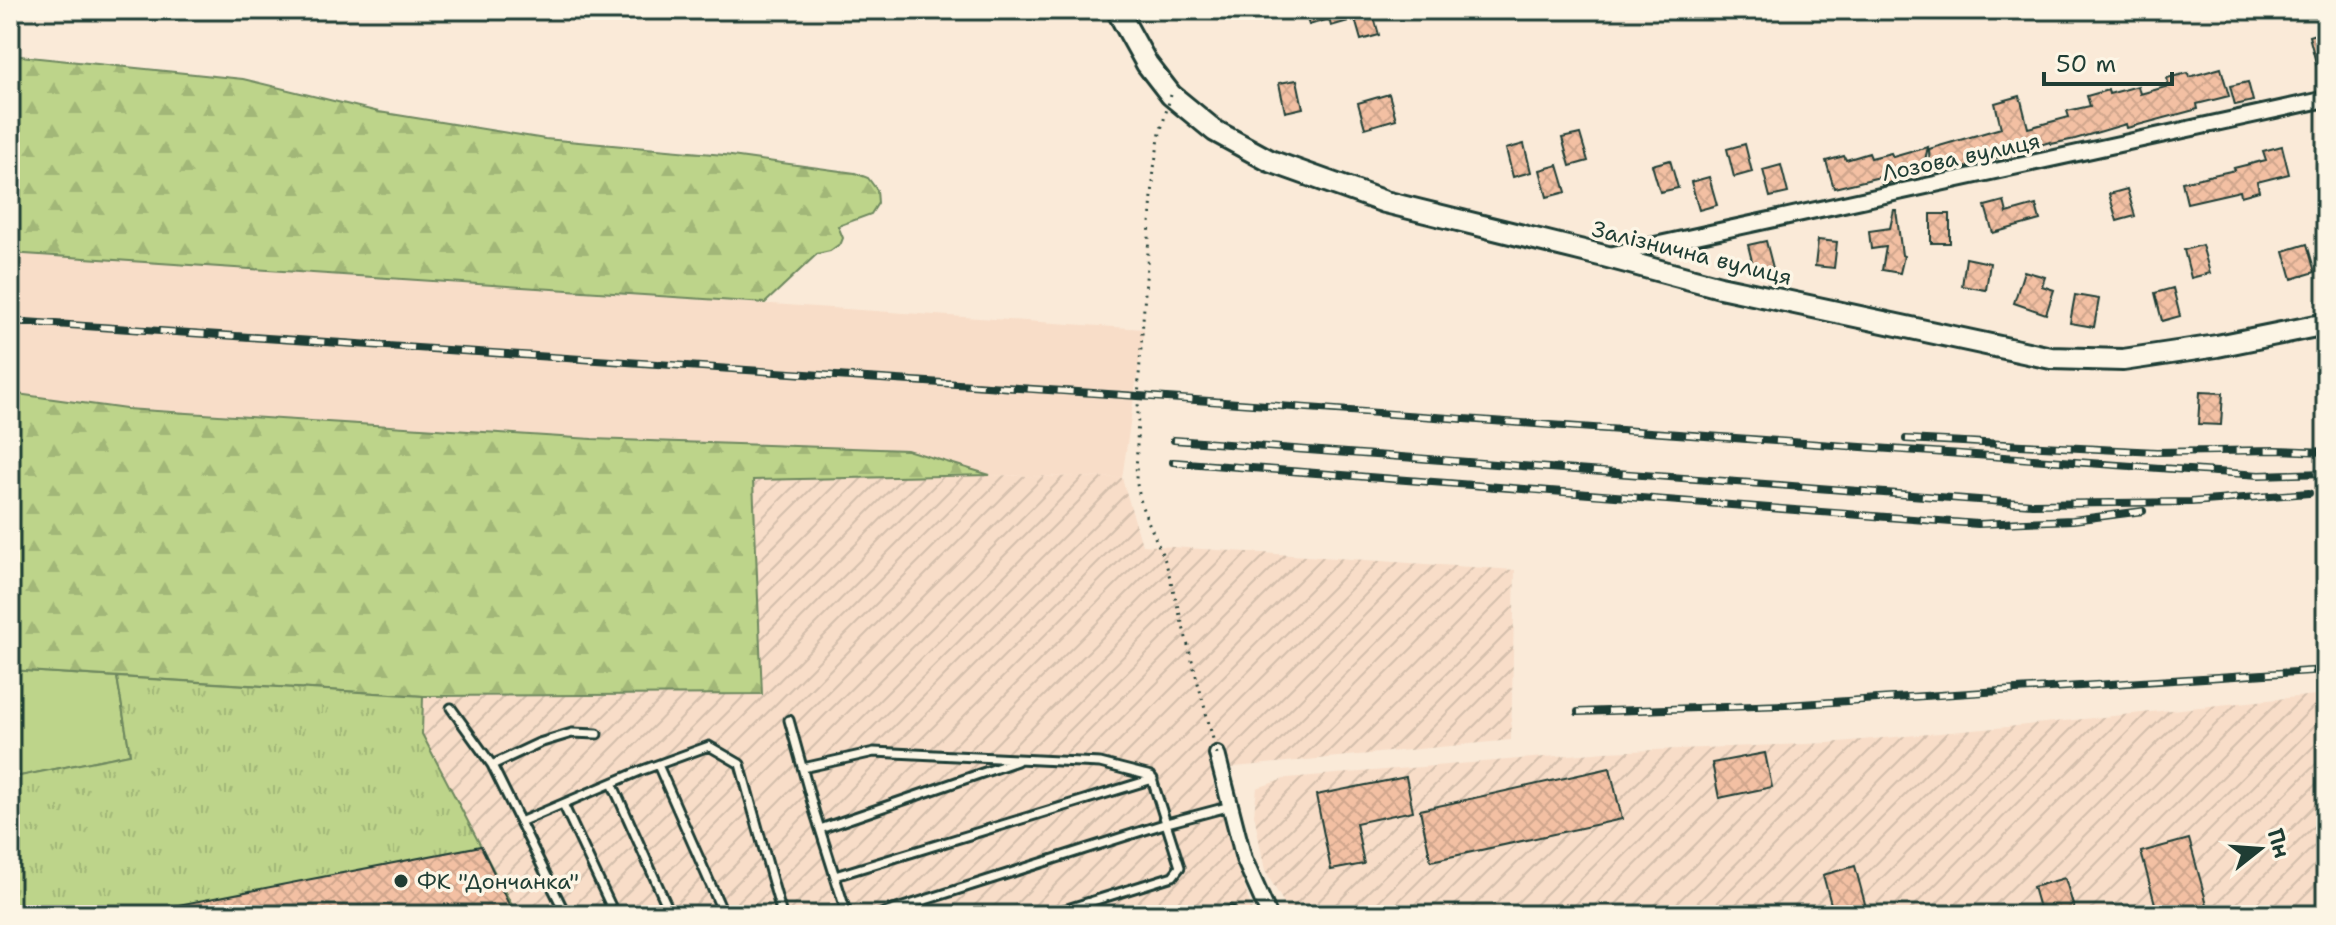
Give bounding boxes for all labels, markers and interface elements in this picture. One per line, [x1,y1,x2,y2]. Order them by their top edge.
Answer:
scale bar [2044,36,2172,86]
text: 50 m [2056,48,2116,80]
street label: Лозова вулиця [1879,126,2043,188]
street label: Залізнична вулиця [1589,214,1795,292]
north arrow [2220,809,2300,889]
text: Пн [2261,825,2297,861]
place label: ФК "Дончанка" [417,867,579,896]
marker: ФК "Дончанка" [392,872,410,890]

